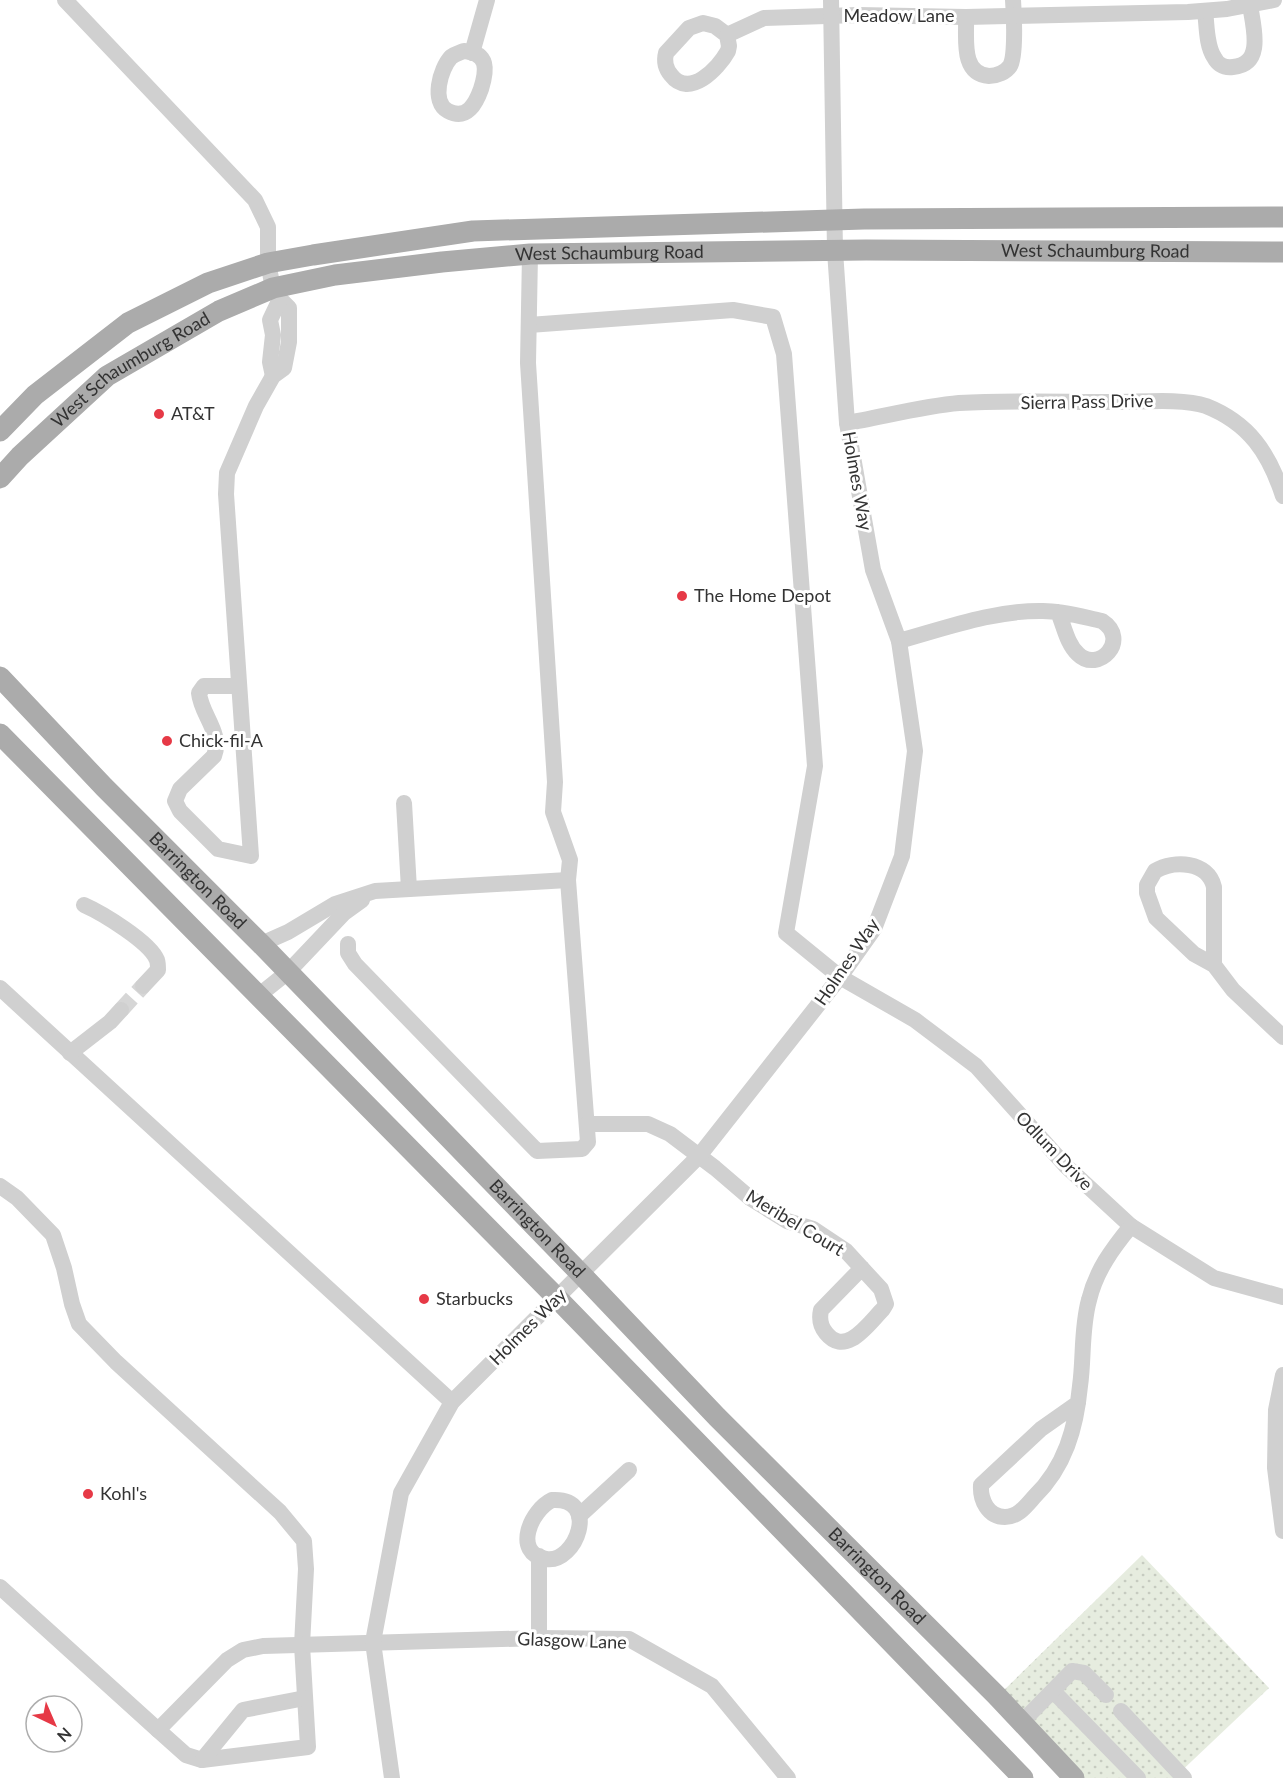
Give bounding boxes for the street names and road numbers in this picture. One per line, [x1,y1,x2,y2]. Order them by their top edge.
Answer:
street label: Meadow Lane [843,4,955,26]
street label: West Schaumburg Road [1001,239,1190,262]
street label: West Schaumburg Road [514,240,704,265]
street label: West Schaumburg Road [46,307,214,432]
street label: Sierra Pass Drive [1020,389,1153,413]
street label: Holmes Way [838,430,878,533]
street label: Barrington Road [145,827,252,933]
street label: Holmes Way [809,913,884,1009]
street label: Odlum Drive [1012,1106,1098,1194]
street label: Barrington Road [485,1174,590,1282]
street label: Meribel Court [743,1184,849,1260]
street label: Holmes Way [484,1283,571,1369]
street label: Barrington Road [824,1522,931,1629]
street label: Glasgow Lane [517,1627,627,1653]

